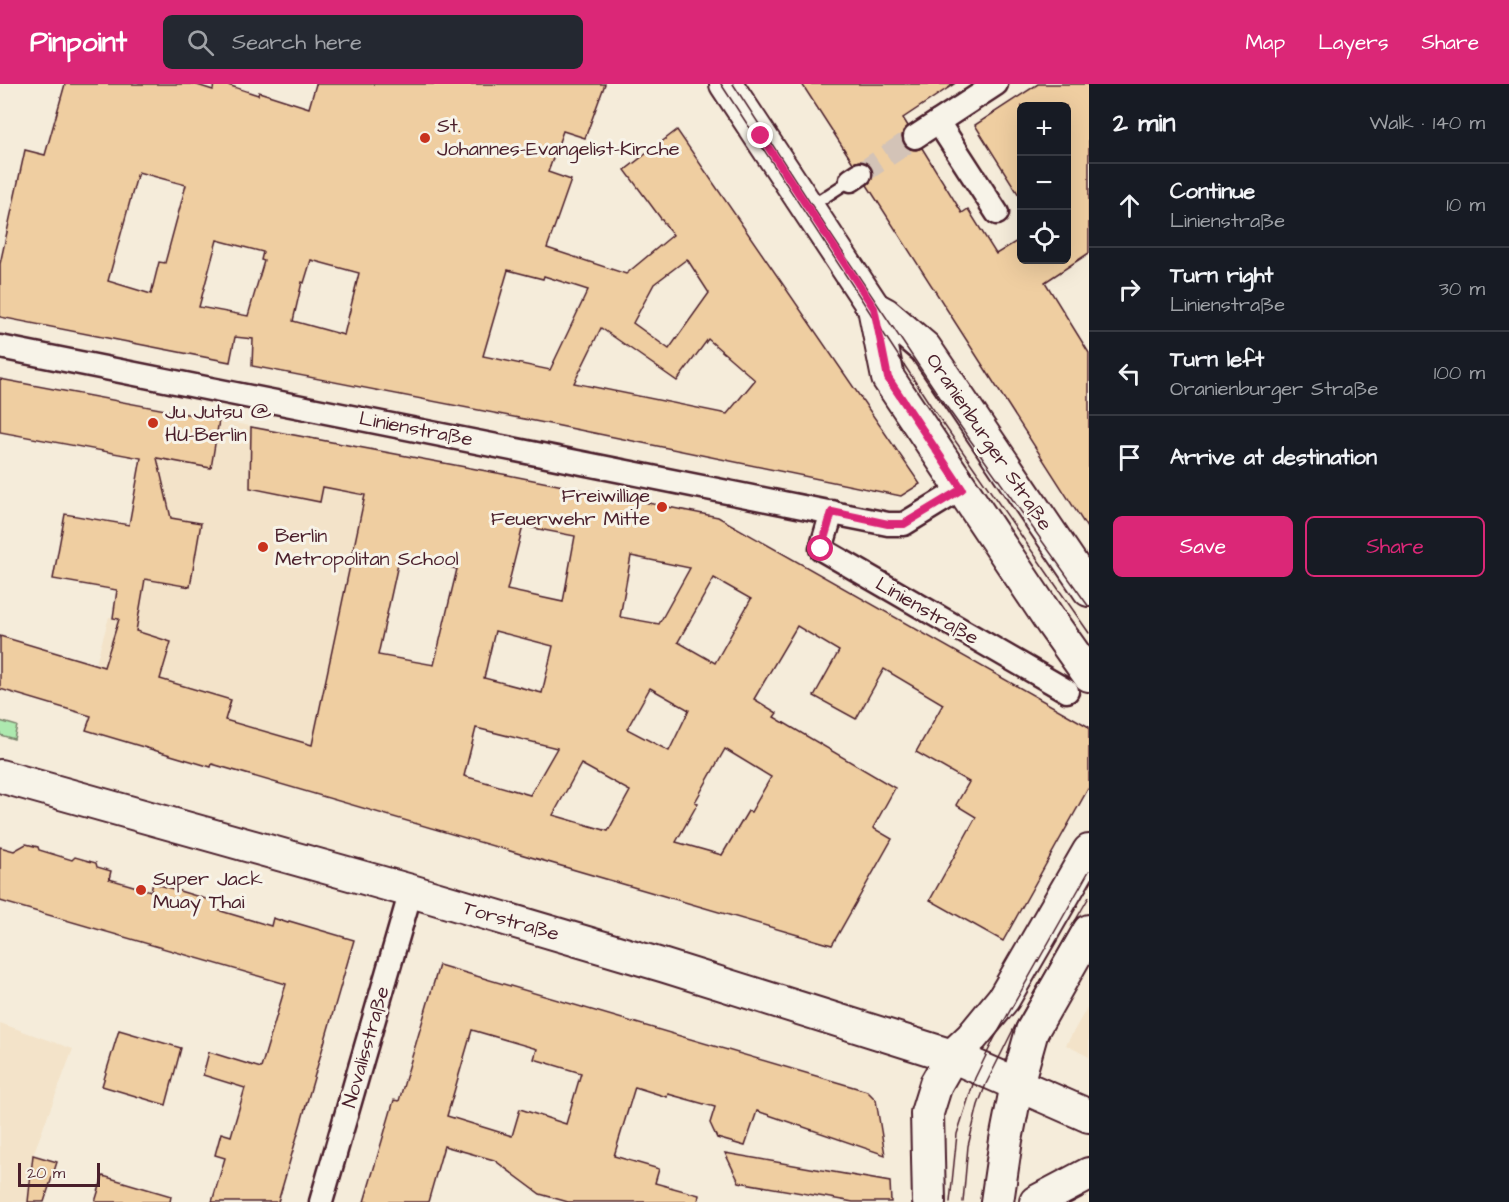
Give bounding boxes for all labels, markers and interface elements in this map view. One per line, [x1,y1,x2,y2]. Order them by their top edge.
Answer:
search box [163,15,583,69]
text: Pinpoint [30,23,127,62]
icon: search [184,26,217,59]
text: Search here [232,27,362,58]
text: Map [1245,28,1285,57]
text: Layers [1318,28,1388,57]
text: Share [1421,28,1479,57]
map controls [1017,102,1071,264]
button: + [1017,102,1071,156]
text: 2 min [1113,105,1175,141]
text: Walk · 140 m [1369,109,1485,137]
place label: St. Johannes-Evangelist-Kirche [437,112,680,164]
route end [747,122,773,148]
marker: St. Johannes-Evangelist-Kirche [418,131,432,145]
button: − [1017,156,1071,210]
text: Continue [1170,176,1255,207]
icon: ahead [1113,189,1146,222]
text: 10 m [1446,191,1485,219]
text: Linienstraße [1170,207,1285,235]
button: locate [1017,210,1071,264]
text: Turn right [1170,260,1273,291]
icon: right [1113,273,1146,306]
text: 30 m [1439,275,1485,303]
text: Linienstraße [1170,291,1285,319]
text: Turn left [1170,344,1264,375]
street label: Oranienburger Straße [918,348,1059,537]
icon: left [1113,357,1146,390]
text: 100 m [1434,359,1485,387]
text: Oranienburger Straße [1170,375,1378,403]
place label: Ju Jutsu @ HU-Berlin [165,398,272,449]
street label: Linienstraße [357,404,475,454]
marker: Ju Jutsu @ HU-Berlin [146,416,160,430]
icon: arrive [1113,441,1146,474]
text: Arrive at destination [1170,442,1377,473]
place label: Freiwillige Feuerwehr Mitte [491,482,650,533]
marker: Freiwillige Feuerwehr Mitte [655,500,669,514]
button: Save [1113,516,1293,577]
button: Share [1305,516,1485,577]
place label: Berlin Metropolitan School [275,522,459,573]
route start [807,535,833,561]
marker: Berlin Metropolitan School [256,540,270,554]
street label: Linienstraße [870,570,984,652]
place label: Super Jack Muay Thai [153,865,263,917]
marker: Super Jack Muay Thai [134,883,148,897]
street label: Torstraße [459,894,563,948]
street label: Novalisstraße [335,983,397,1111]
scale bar [18,1160,100,1188]
text: 20 m [27,1162,65,1184]

